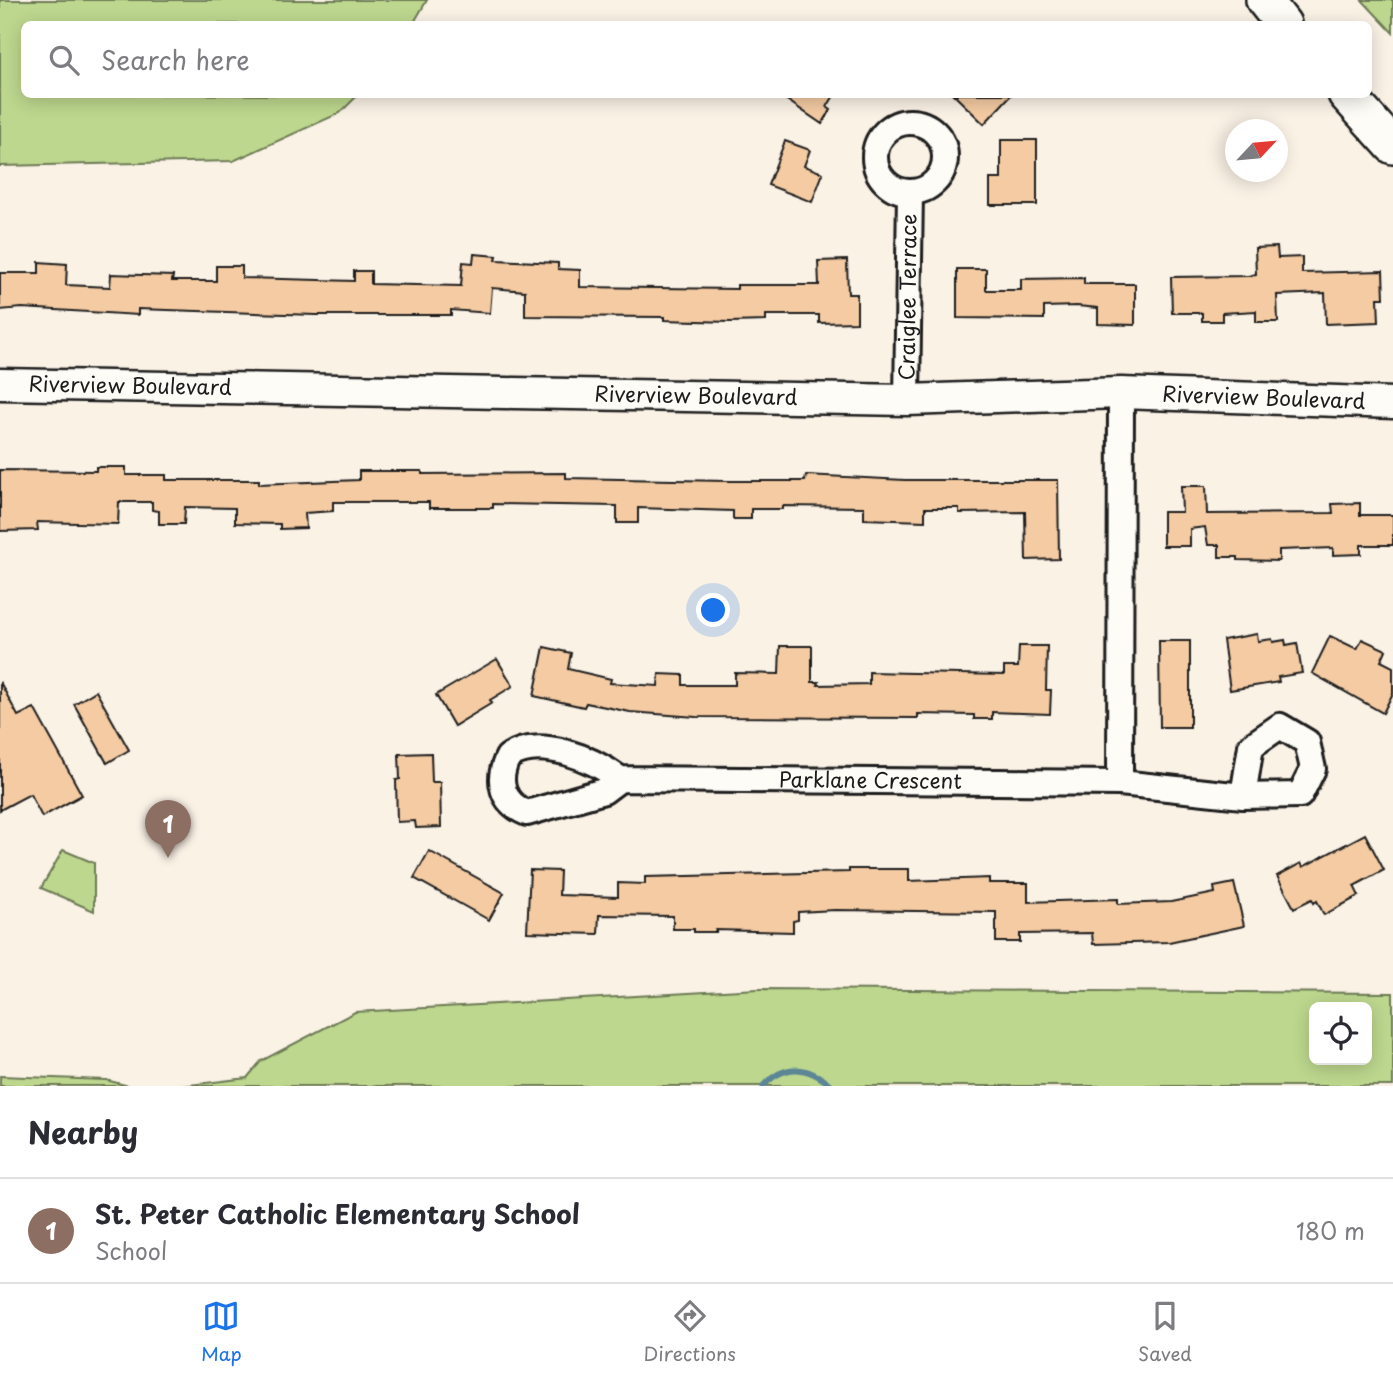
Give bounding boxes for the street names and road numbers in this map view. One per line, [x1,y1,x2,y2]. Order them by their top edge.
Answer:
street label: Craiglee Terrace [889,213,924,381]
street label: Riverview Boulevard [28,367,232,402]
street label: Riverview Boulevard [594,376,798,412]
street label: Riverview Boulevard [1162,377,1366,416]
street label: Parklane Crescent [779,762,962,796]

